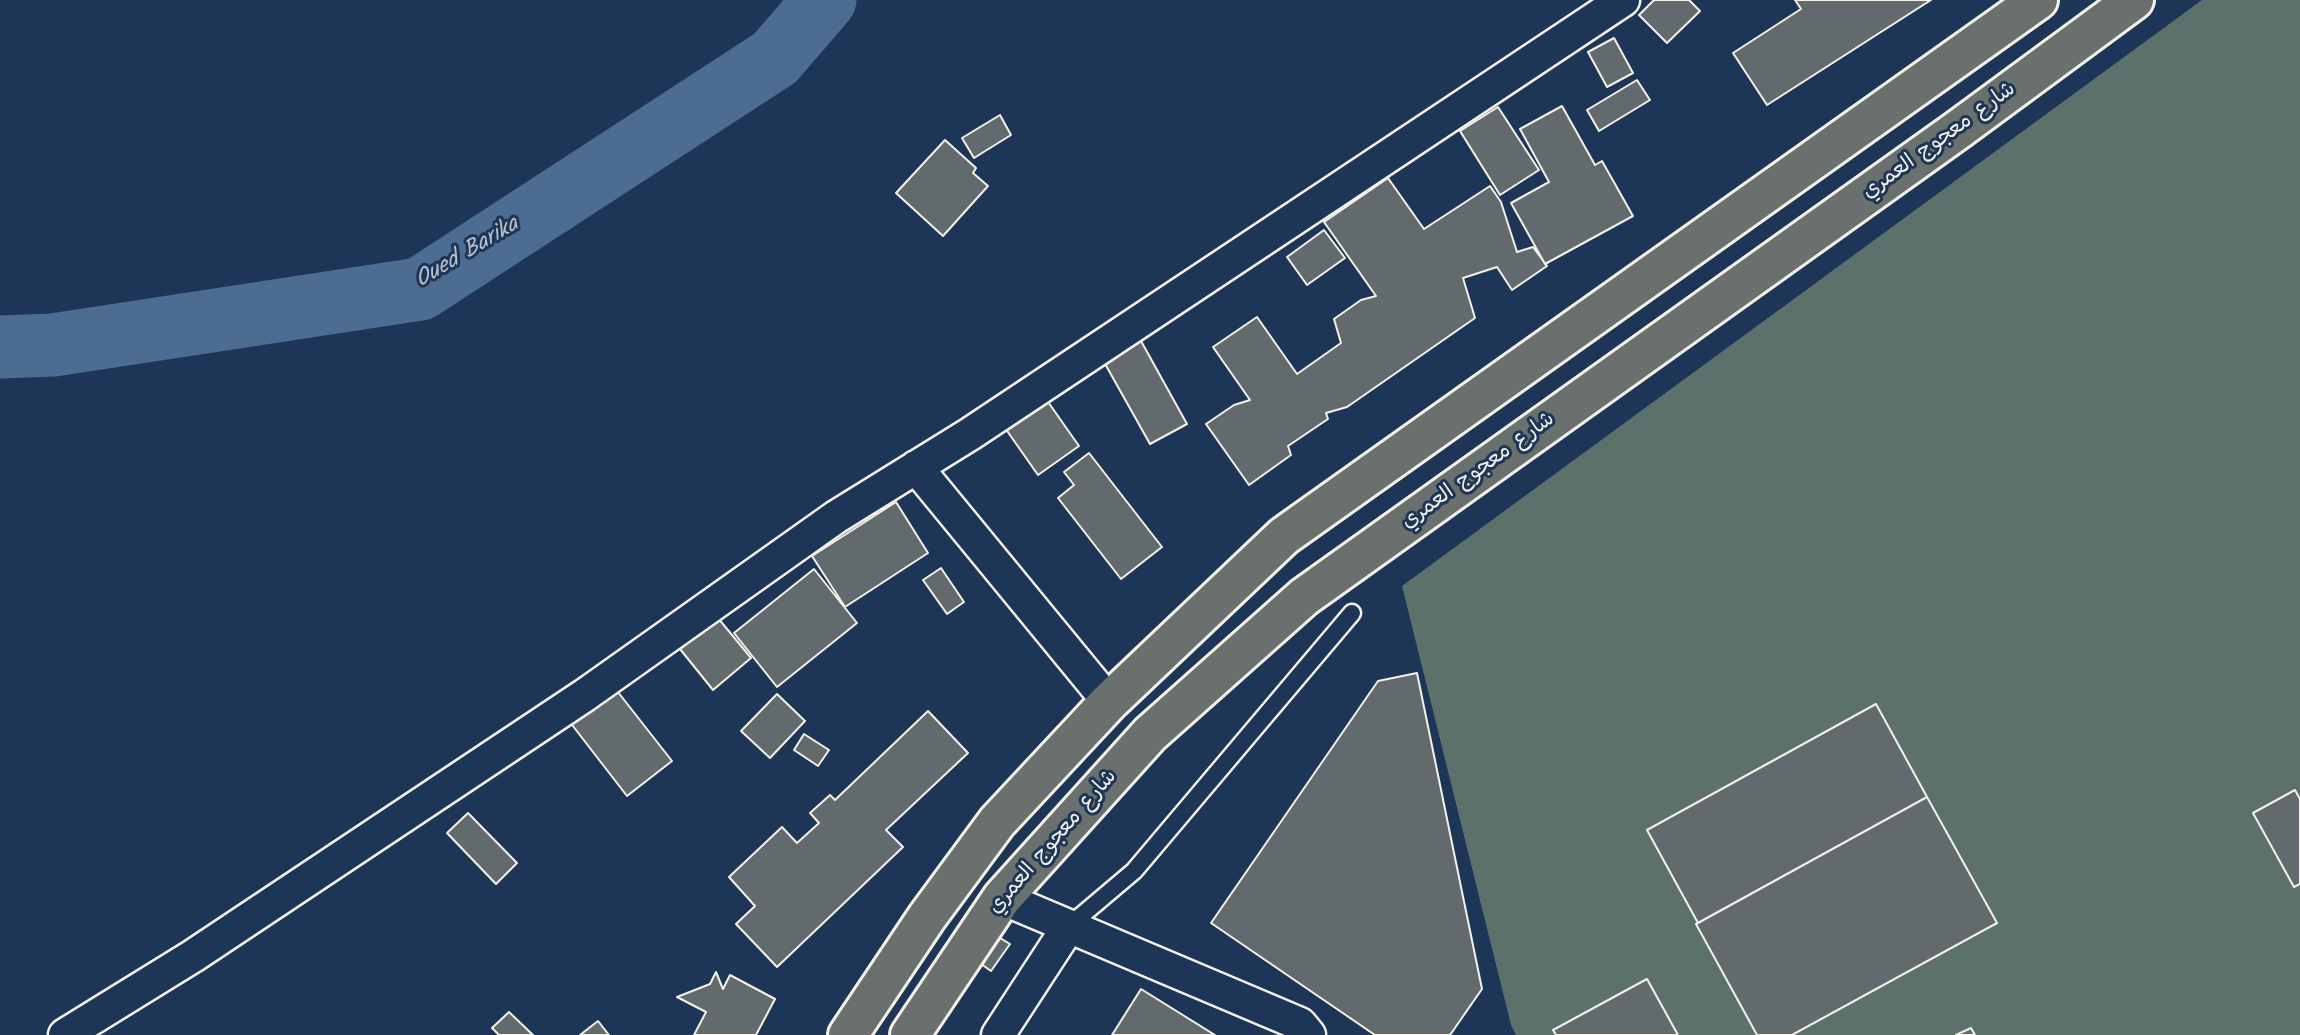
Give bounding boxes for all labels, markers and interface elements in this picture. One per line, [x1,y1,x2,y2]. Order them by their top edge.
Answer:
street label: شارع معجوج العمري [1859,78,2021,206]
water label: Oued Barika [411,212,525,296]
street label: شارع معجوج العمري [1398,408,1560,536]
street label: شارع معجوج العمري [984,766,1124,920]

